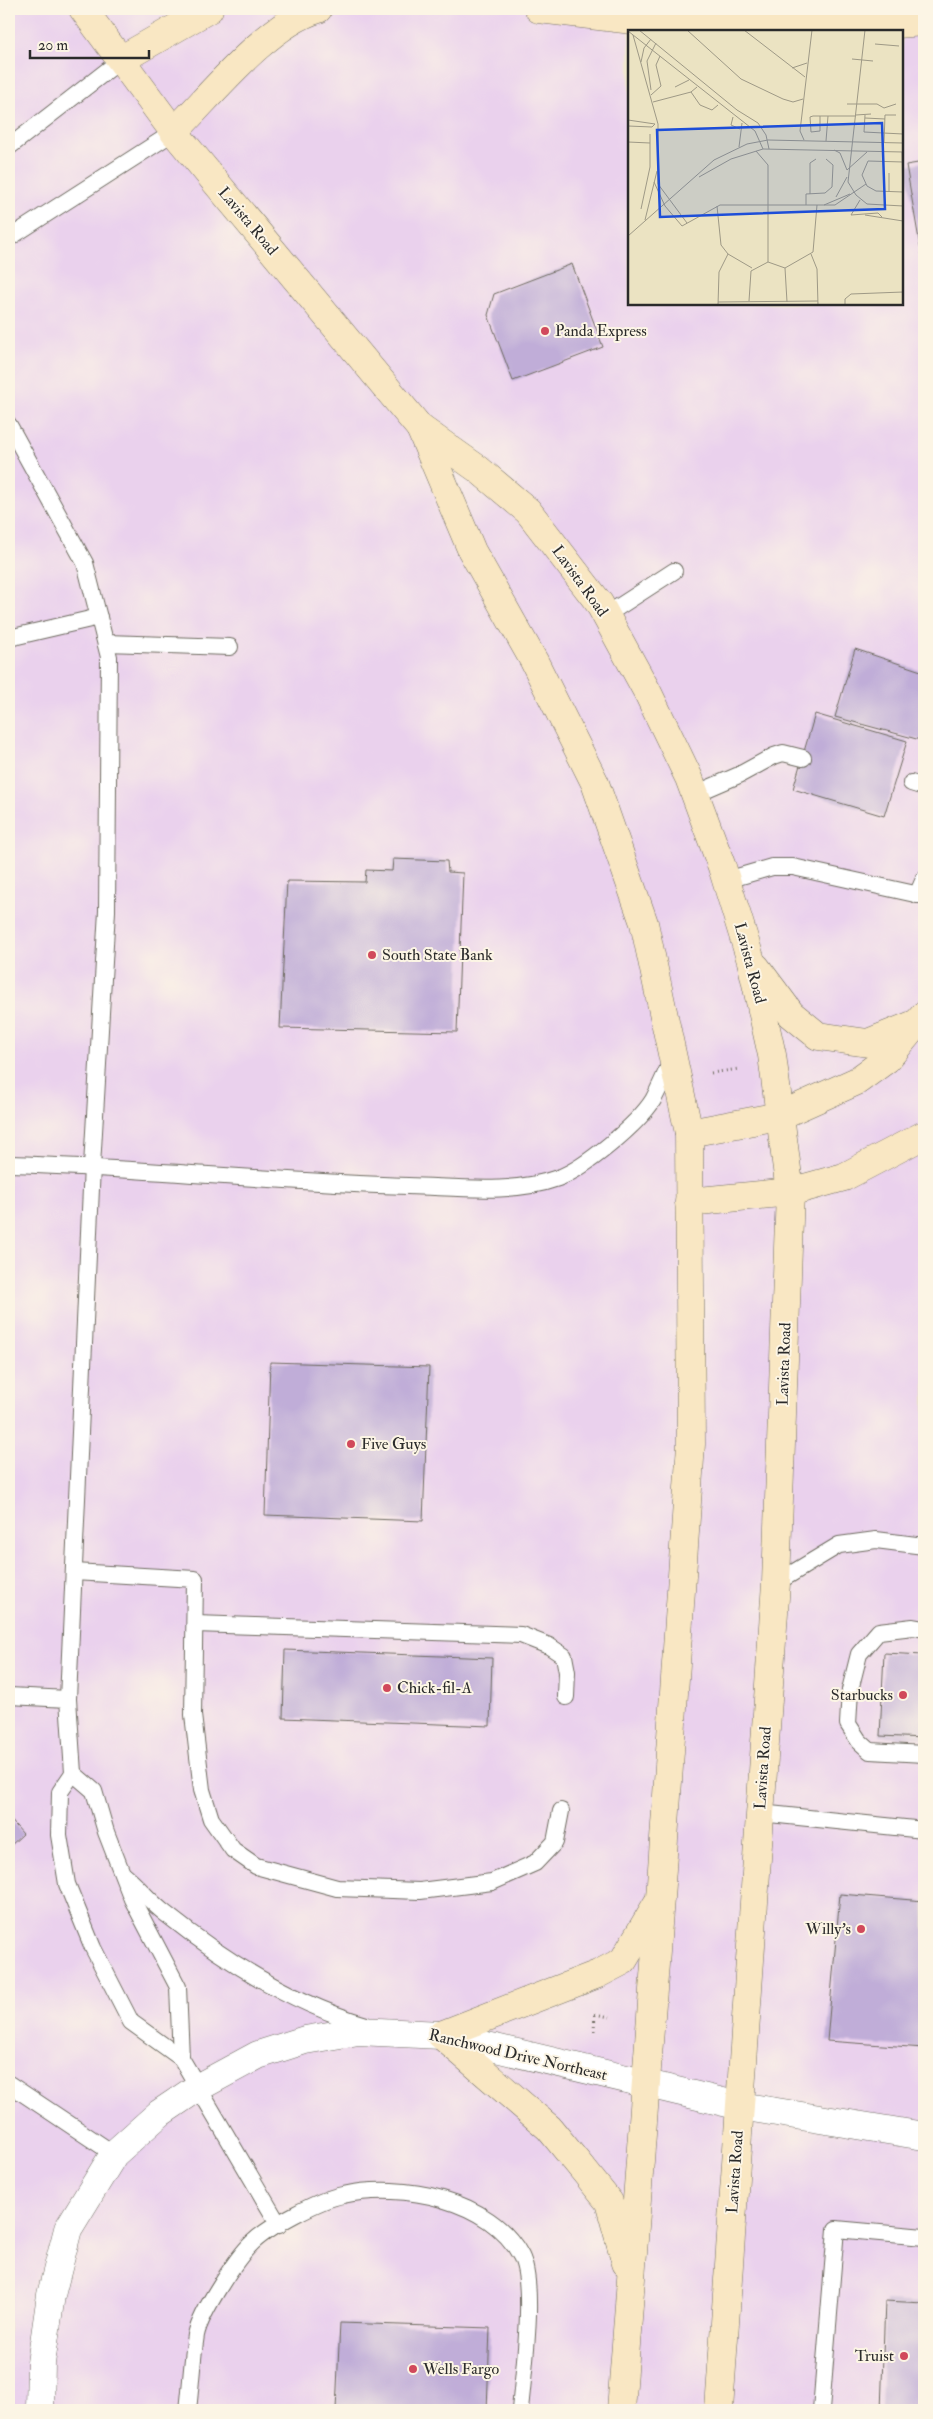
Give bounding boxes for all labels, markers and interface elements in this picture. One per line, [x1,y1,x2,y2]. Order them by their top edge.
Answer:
scale bar [30,28,149,60]
inset map [628,30,903,305]
text: 20 m [38,36,68,55]
street label: Lavista Road [214,183,282,259]
place label: Panda Express [555,321,647,342]
marker: Panda Express [539,325,551,337]
street label: Lavista Road [547,541,613,621]
street label: Lavista Road [730,920,770,1006]
place label: South State Bank [382,945,493,965]
marker: South State Bank [366,949,378,961]
street label: Lavista Road [773,1322,795,1406]
place label: Five Guys [361,1434,426,1454]
marker: Five Guys [345,1438,357,1450]
place label: Chick-fil-A [397,1678,472,1698]
marker: Chick-fil-A [381,1682,393,1694]
place label: Starbucks [831,1685,893,1705]
marker: Starbucks [897,1689,909,1701]
street label: Lavista Road [750,1726,776,1810]
place label: Willy's [805,1919,851,1939]
marker: Willy's [855,1923,867,1935]
street label: Ranchwood Drive Northeast [427,2025,609,2085]
street label: Lavista Road [722,2130,748,2214]
place label: Truist [855,2346,894,2366]
marker: Truist [898,2350,910,2362]
place label: Wells Fargo [422,2359,500,2379]
marker: Wells Fargo [407,2363,419,2375]

